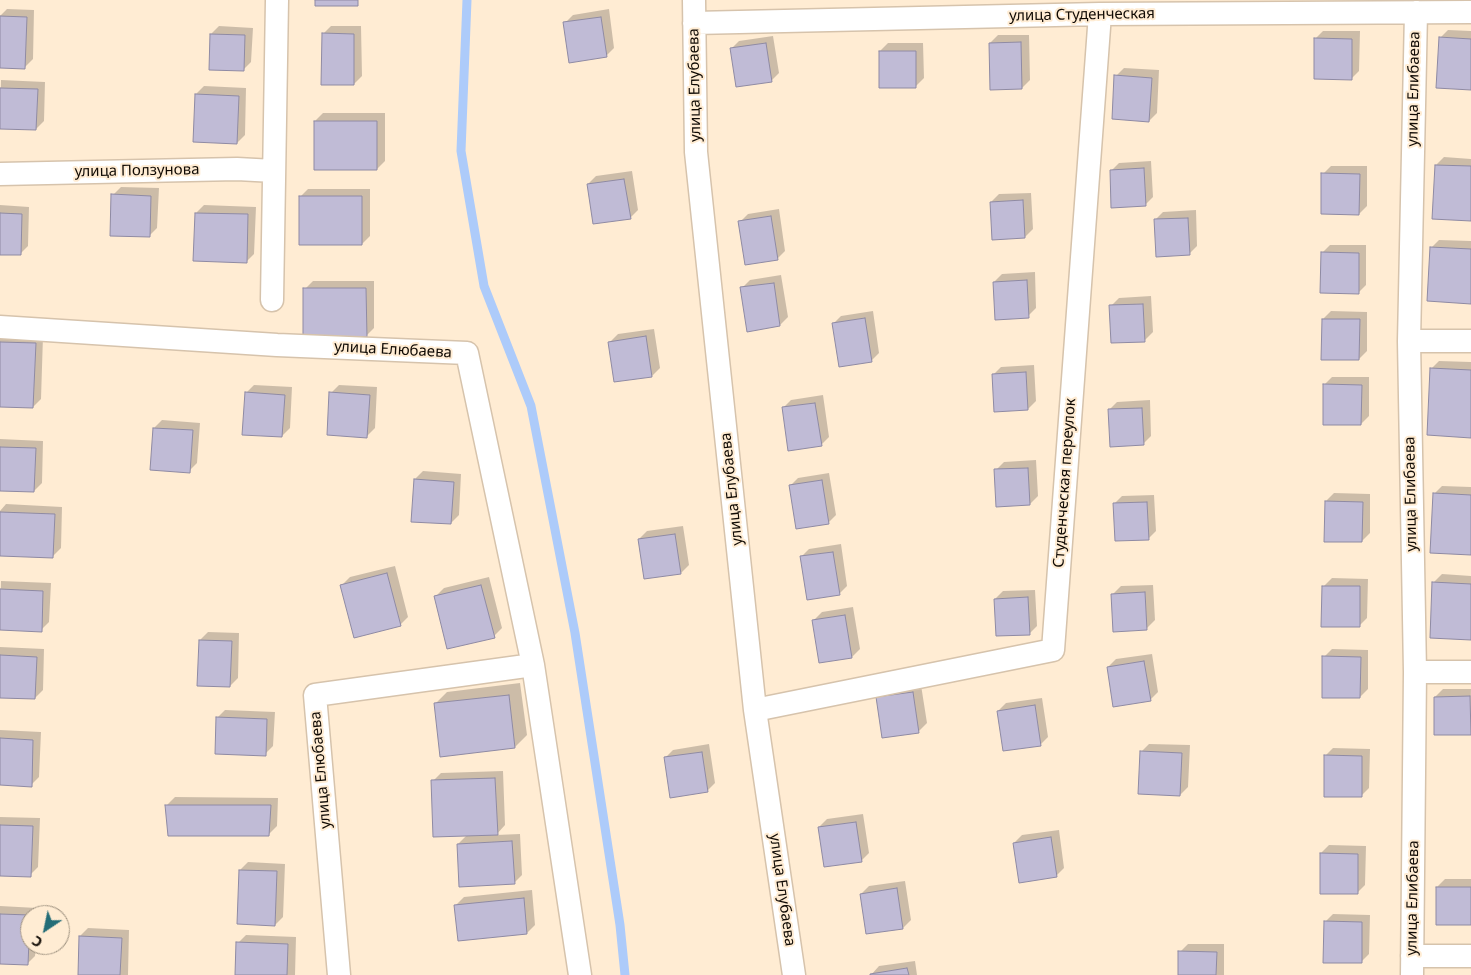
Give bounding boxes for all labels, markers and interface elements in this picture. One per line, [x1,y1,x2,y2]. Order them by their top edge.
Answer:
street label: улица Студенческая [1009,5,1155,25]
street label: улица Елубаева [685,28,705,142]
street label: улица Елибаева [1404,31,1424,147]
street label: улица Ползунова [74,161,200,181]
street label: улица Елюбаева [334,338,452,362]
street label: Студенческая переулок [1050,398,1080,568]
street label: улица Елубаева [717,432,747,546]
street label: улица Елибаева [1401,436,1421,552]
street label: улица Елюбаева [307,710,335,830]
street label: улица Елубаева [765,833,799,947]
street label: улица Елибаева [1403,840,1423,956]
north arrow [20,905,70,955]
text: С [28,932,46,952]

